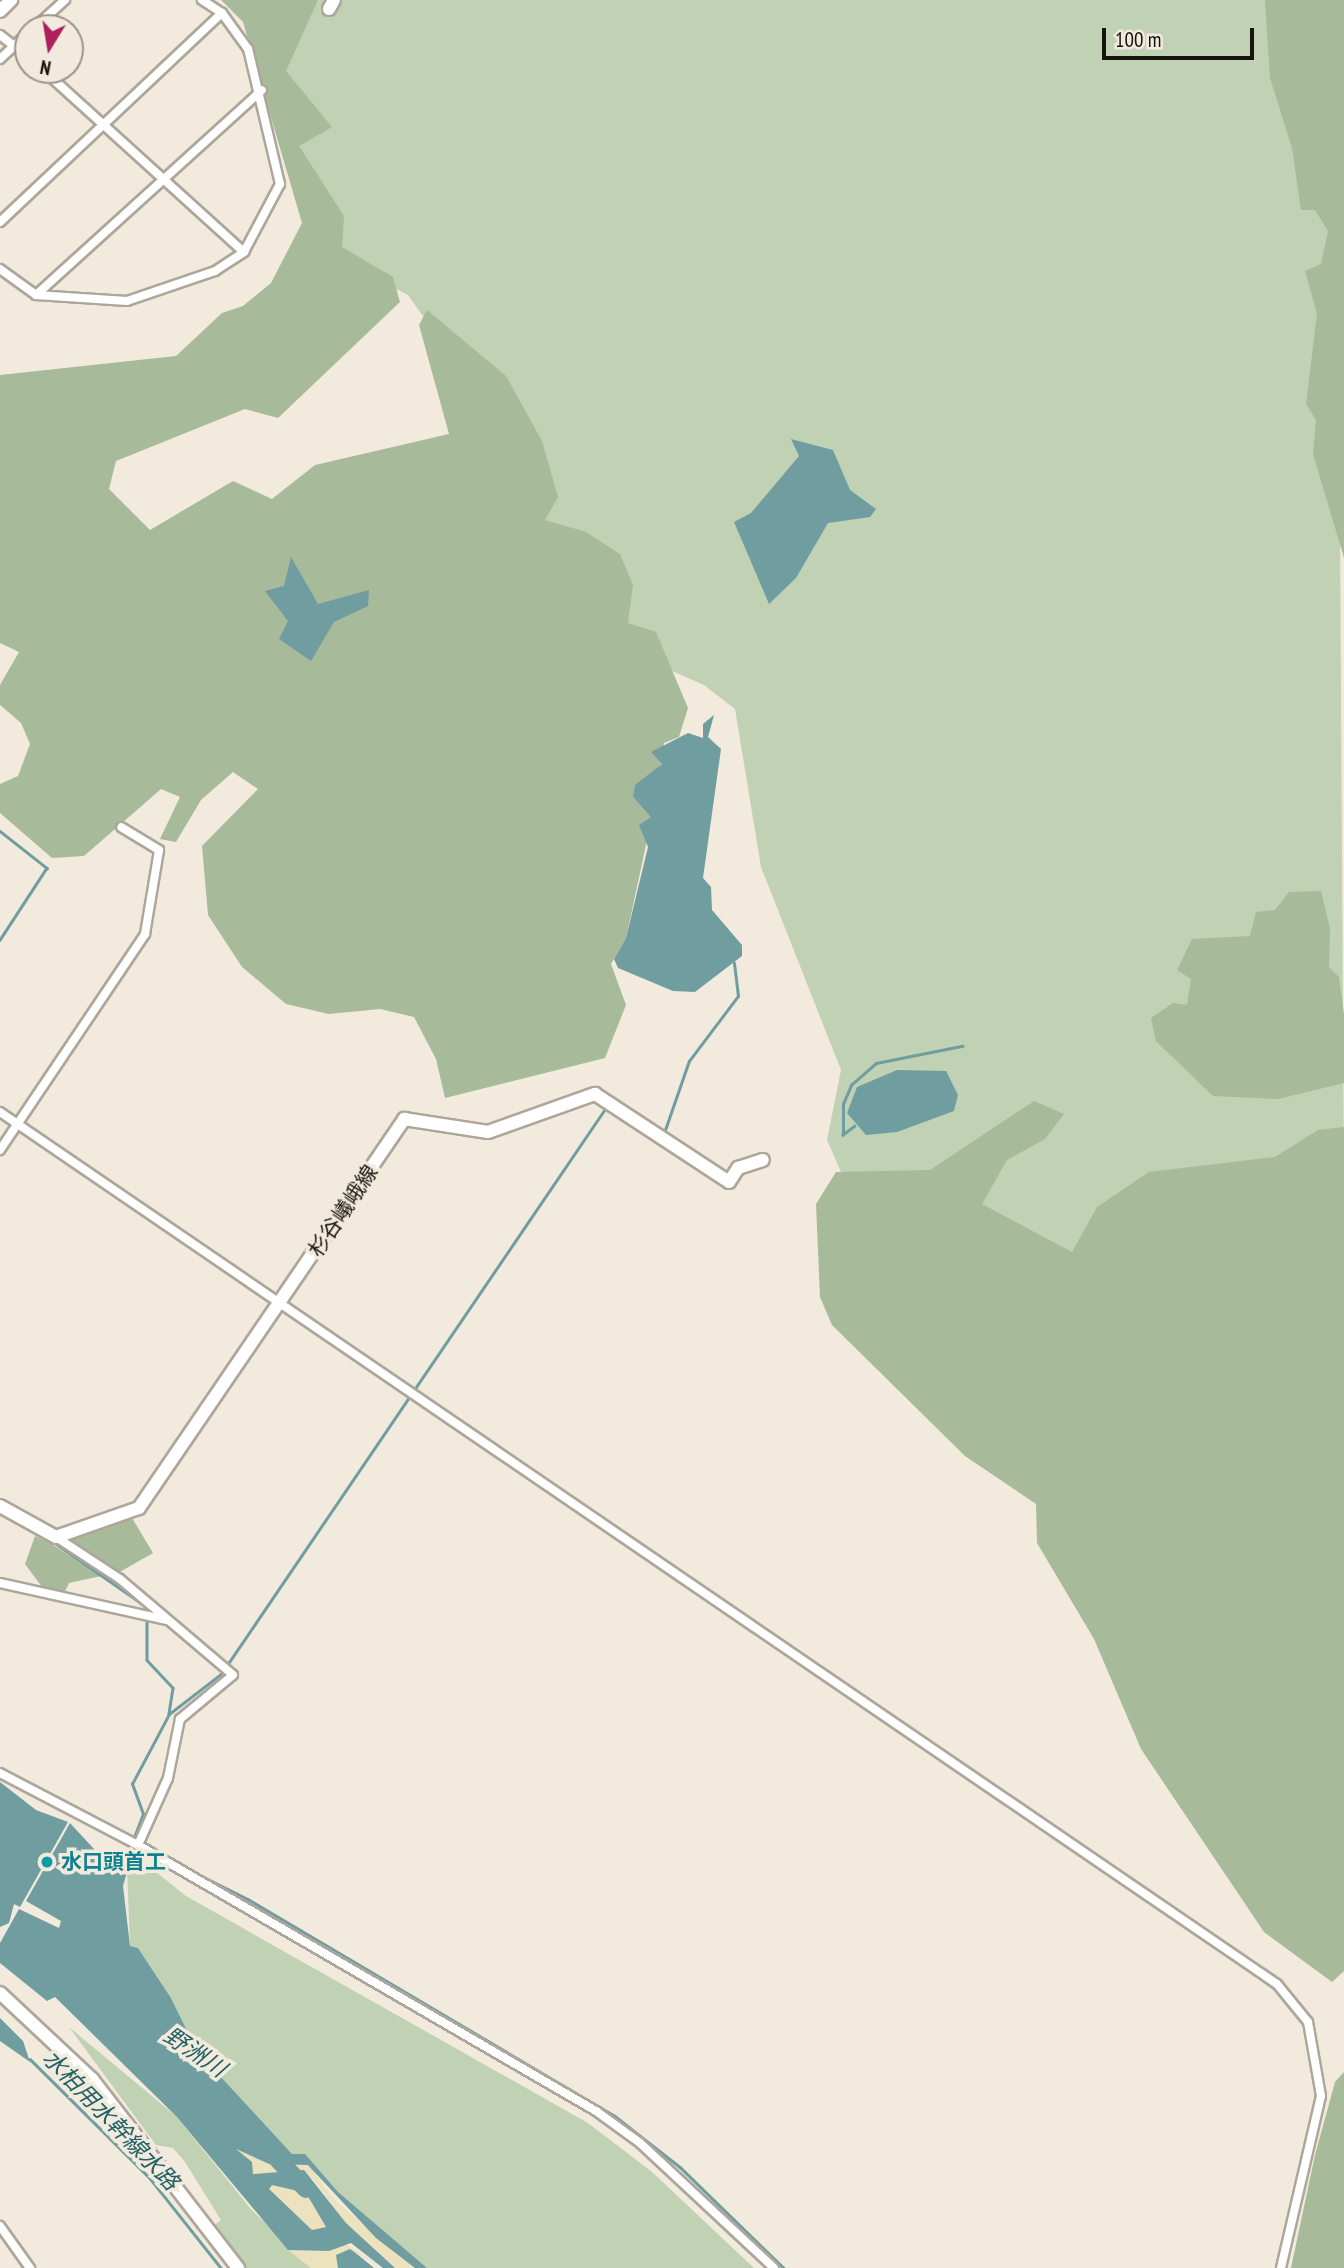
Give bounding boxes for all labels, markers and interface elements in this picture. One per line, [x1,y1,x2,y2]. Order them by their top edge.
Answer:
north arrow [14,14,84,84]
scale bar [1106,14,1258,58]
text: 100 m [1115,26,1161,53]
text: N [38,55,53,80]
street label: 杉谷嶬峨線 [303,1160,383,1262]
place label: 水口頭首工 [61,1849,166,1875]
marker: 水口頭首工 [39,1854,55,1870]
water label: 野洲川 [159,2021,231,2083]
water label: 水柏用水幹線水路 [37,2044,185,2196]

